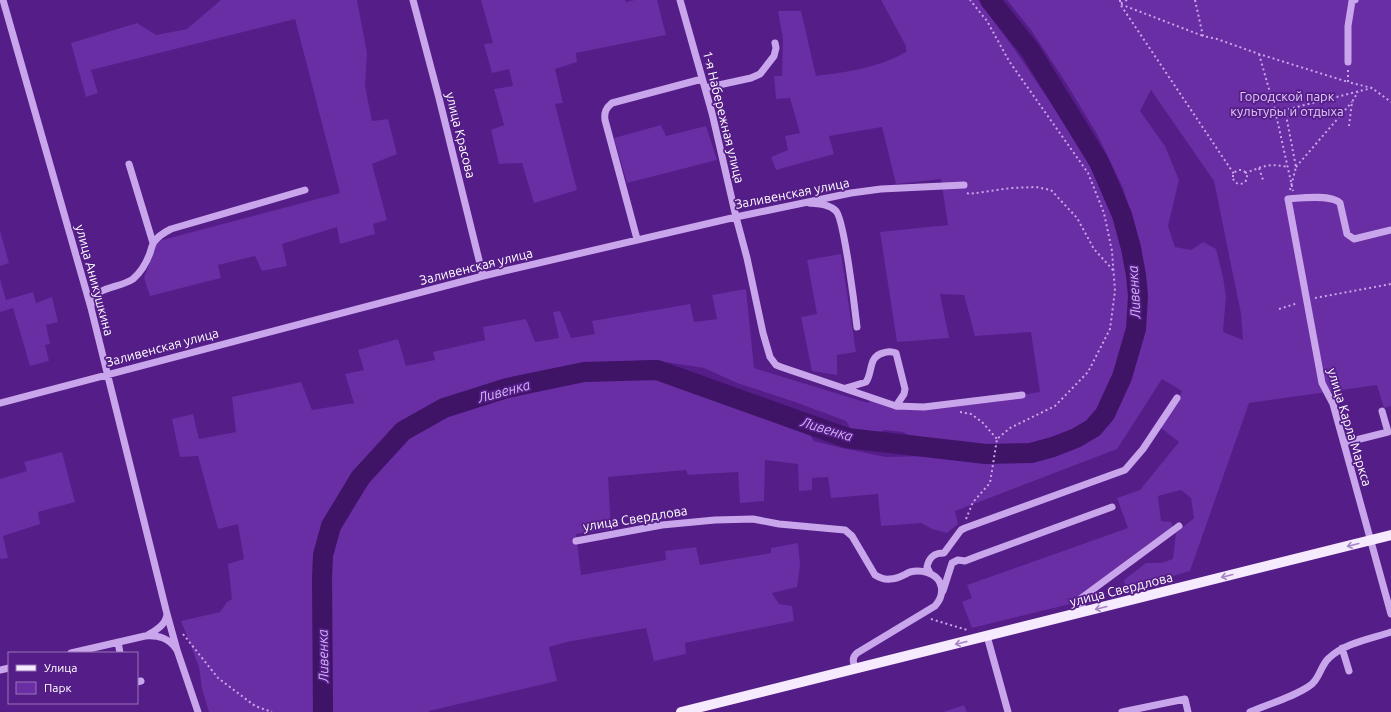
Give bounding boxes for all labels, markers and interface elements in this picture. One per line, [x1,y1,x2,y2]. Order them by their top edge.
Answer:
street label: 1-я Набережная улица [701,49,747,185]
park label: Городской парк культуры и отдыха [1230,89,1344,118]
street label: улица Красова [444,90,478,180]
street label: Заливенская улица [734,175,850,211]
street label: улица Аникушкина [73,223,117,337]
street label: Заливенская улица [418,245,534,287]
water label: Ливенка [1125,265,1143,320]
street label: Заливенская улица [104,325,220,369]
street label: улица Карла Маркса [1325,366,1375,488]
water label: Ливенка [475,376,532,406]
water label: Ливенка [798,413,855,445]
street label: улица Свердлова [582,503,688,533]
one-way arrow [1347,542,1360,549]
street label: улица Свердлова [1068,569,1174,609]
one-way arrow [1221,573,1234,581]
one-way arrow [1095,604,1108,612]
water label: Ливенка [315,629,331,684]
one-way arrow [955,639,968,647]
legend [8,652,138,704]
text: Улица [44,661,77,674]
text: Парк [44,681,72,694]

